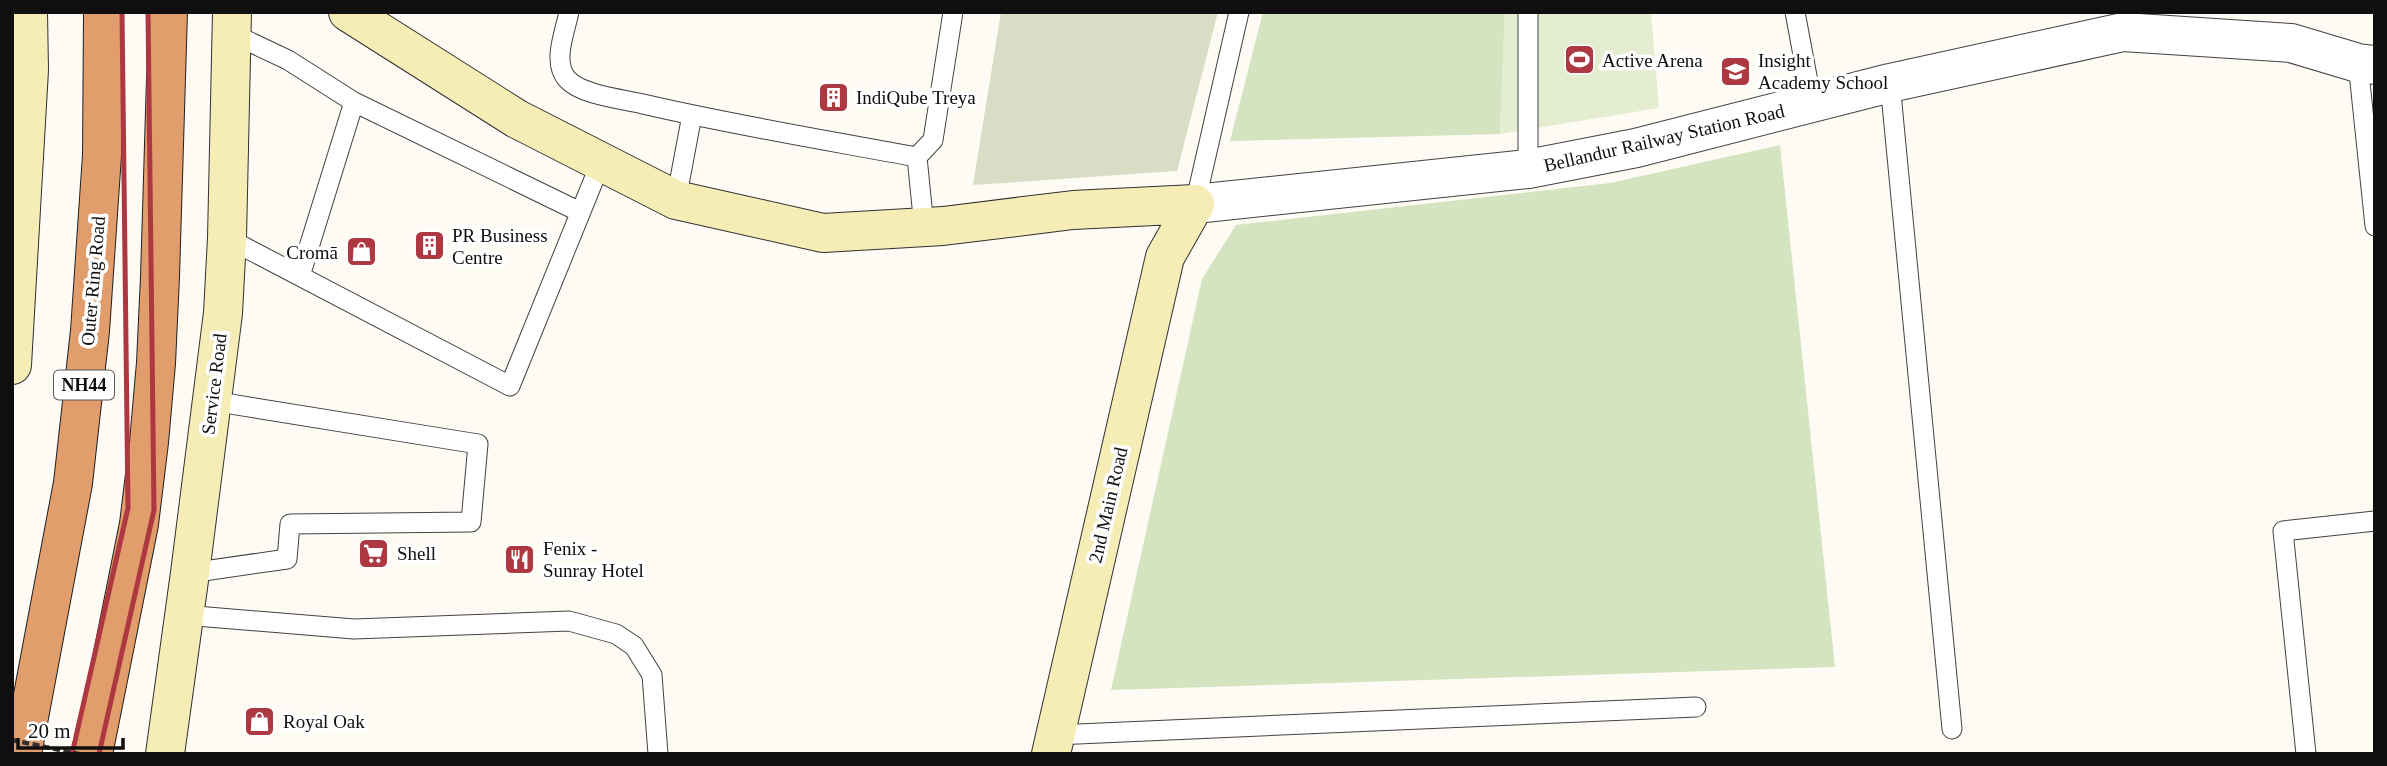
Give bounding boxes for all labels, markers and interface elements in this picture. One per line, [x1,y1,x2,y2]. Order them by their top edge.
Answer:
sports icon: Active Arena [1562,43,1596,77]
place label: Active Arena [1602,50,1703,71]
place label: Insight Academy School [1758,50,1888,93]
school or university icon: Insight Academy School [1718,54,1752,88]
building icon: IndiQube Treya [816,80,850,114]
place label: IndiQube Treya [856,87,976,108]
street label: Bellandur Railway Station Road [1542,100,1787,176]
street label: Outer Ring Road [77,215,109,347]
place label: PR Business Centre [452,225,548,268]
building icon: PR Business Centre [412,229,446,263]
shop icon: Cromā [344,235,378,269]
place label: Cromā [286,242,339,263]
street label: Service Road [197,332,231,436]
road number: NH44 [54,370,114,400]
street label: 2nd Main Road [1084,445,1132,565]
supermarket icon: Shell [357,536,391,570]
place label: Fenix - Sunray Hotel [543,538,644,581]
restaurant icon: Fenix - Sunray Hotel [503,542,537,576]
place label: Shell [397,543,436,564]
shop icon: Royal Oak [243,704,277,738]
scale bar [18,706,122,750]
place label: Royal Oak [283,711,365,732]
text: 20 m [28,719,71,743]

